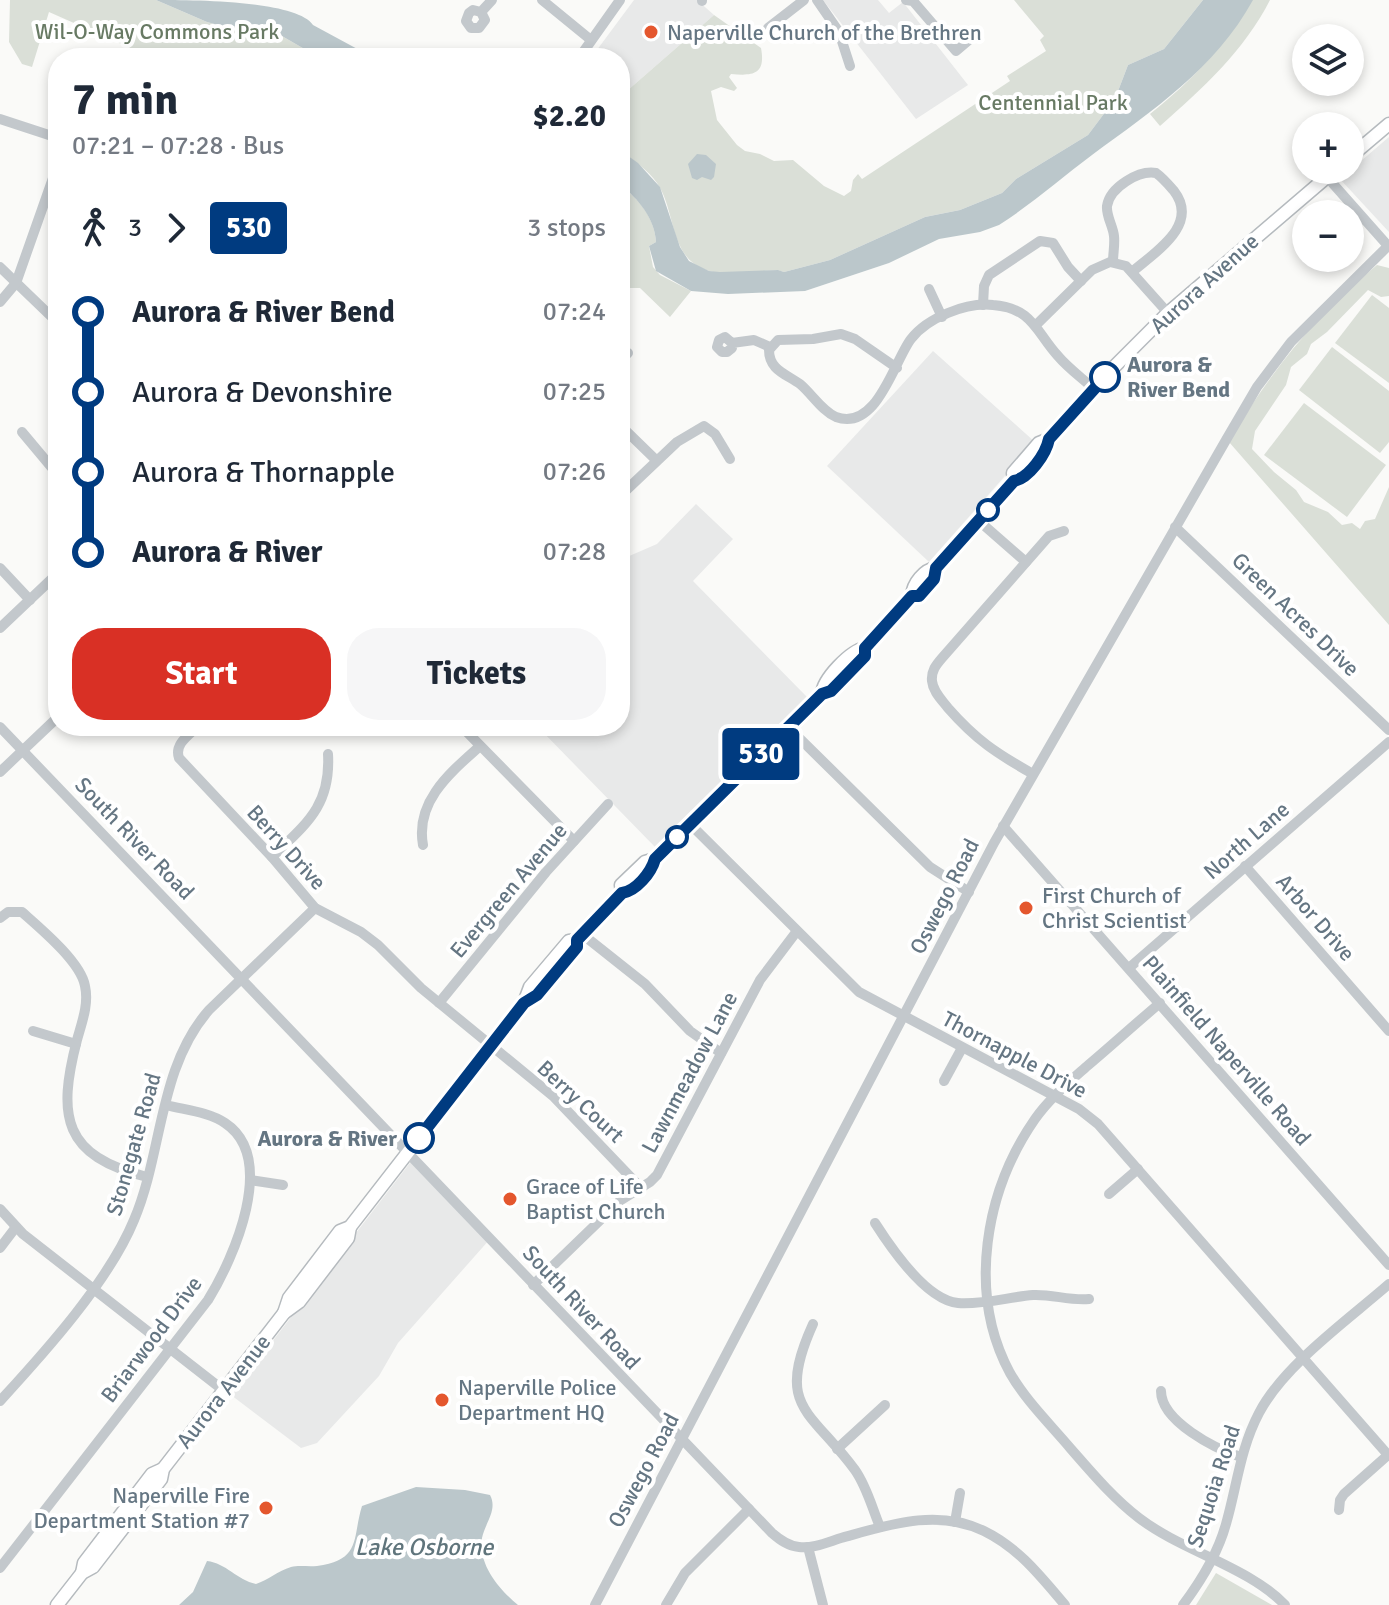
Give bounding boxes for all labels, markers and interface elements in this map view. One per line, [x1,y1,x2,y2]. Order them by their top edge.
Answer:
park label: Wil-O-Way Commons Park [35,18,279,45]
place label: Naperville Church of the Brethren [667,19,982,46]
marker: Naperville Church of the Brethren [642,23,660,41]
map controls [1292,24,1364,272]
button: layers [1292,24,1364,96]
text: 7 min [72,73,178,127]
park label: Centennial Park [978,89,1128,116]
text: $2.20 [533,98,606,135]
button: + [1292,112,1364,184]
text: 07:21 – 07:28 · Bus [72,130,284,162]
button: − [1292,200,1364,272]
icon: walk [72,206,116,250]
icon: forward [154,206,198,250]
text: 530 [226,211,271,245]
text: 3 [128,212,142,244]
text: 3 stops [527,212,606,244]
street label: Aurora Avenue [1144,227,1264,339]
text: Aurora & River Bend [132,294,395,331]
text: 07:24 [543,296,606,328]
place label: Aurora & River Bend [1127,351,1230,403]
marker: Aurora & River Bend [1090,362,1120,392]
text: Aurora & Devonshire [132,374,393,411]
text: 07:25 [543,376,606,408]
text: Aurora & Thornapple [132,454,395,491]
text: 07:26 [543,456,606,488]
unlabelled marker [977,499,999,521]
text: Aurora & River [132,534,322,571]
text: 07:28 [543,536,606,568]
street label: Green Acres Drive [1226,547,1365,682]
button: Start [72,628,331,720]
button: Tickets [347,628,606,720]
line badge: 530 [715,728,807,780]
text: 530 [738,737,784,771]
street label: South River Road [69,771,200,905]
street label: North Lane [1198,796,1295,885]
street label: Berry Drive [241,799,332,896]
street label: Evergreen Avenue [444,817,573,963]
unlabelled marker [666,826,688,848]
street label: Oswego Road [904,834,985,958]
street label: Arbor Drive [1270,868,1361,966]
place label: First Church of Christ Scientist [1042,882,1187,934]
marker: First Church of Christ Scientist [1017,899,1035,917]
street label: Plainfield Naperville Road [1137,950,1317,1151]
street label: Lawnmeadow Lane [636,987,743,1157]
street label: Thornapple Drive [938,1005,1092,1104]
street label: Berry Court [532,1054,630,1149]
street label: Stonegate Road [100,1070,167,1219]
marker: Aurora & River [404,1123,434,1153]
place label: Aurora & River [257,1125,397,1152]
place label: Grace of Life Baptist Church [526,1173,665,1225]
marker: Grace of Life Baptist Church [501,1190,519,1208]
street label: South River Road [517,1240,646,1375]
street label: Briarwood Drive [95,1271,208,1408]
street label: Aurora Avenue [171,1329,276,1454]
place label: Naperville Police Department HQ [458,1374,616,1426]
marker: Naperville Police Department HQ [433,1391,451,1409]
street label: Oswego Road [602,1408,685,1532]
street label: Sequoia Road [1181,1421,1246,1551]
place label: Naperville Fire Department Station #7 [34,1482,250,1534]
marker: Naperville Fire Department Station #7 [257,1499,275,1517]
water label: Lake Osborne [355,1532,494,1562]

